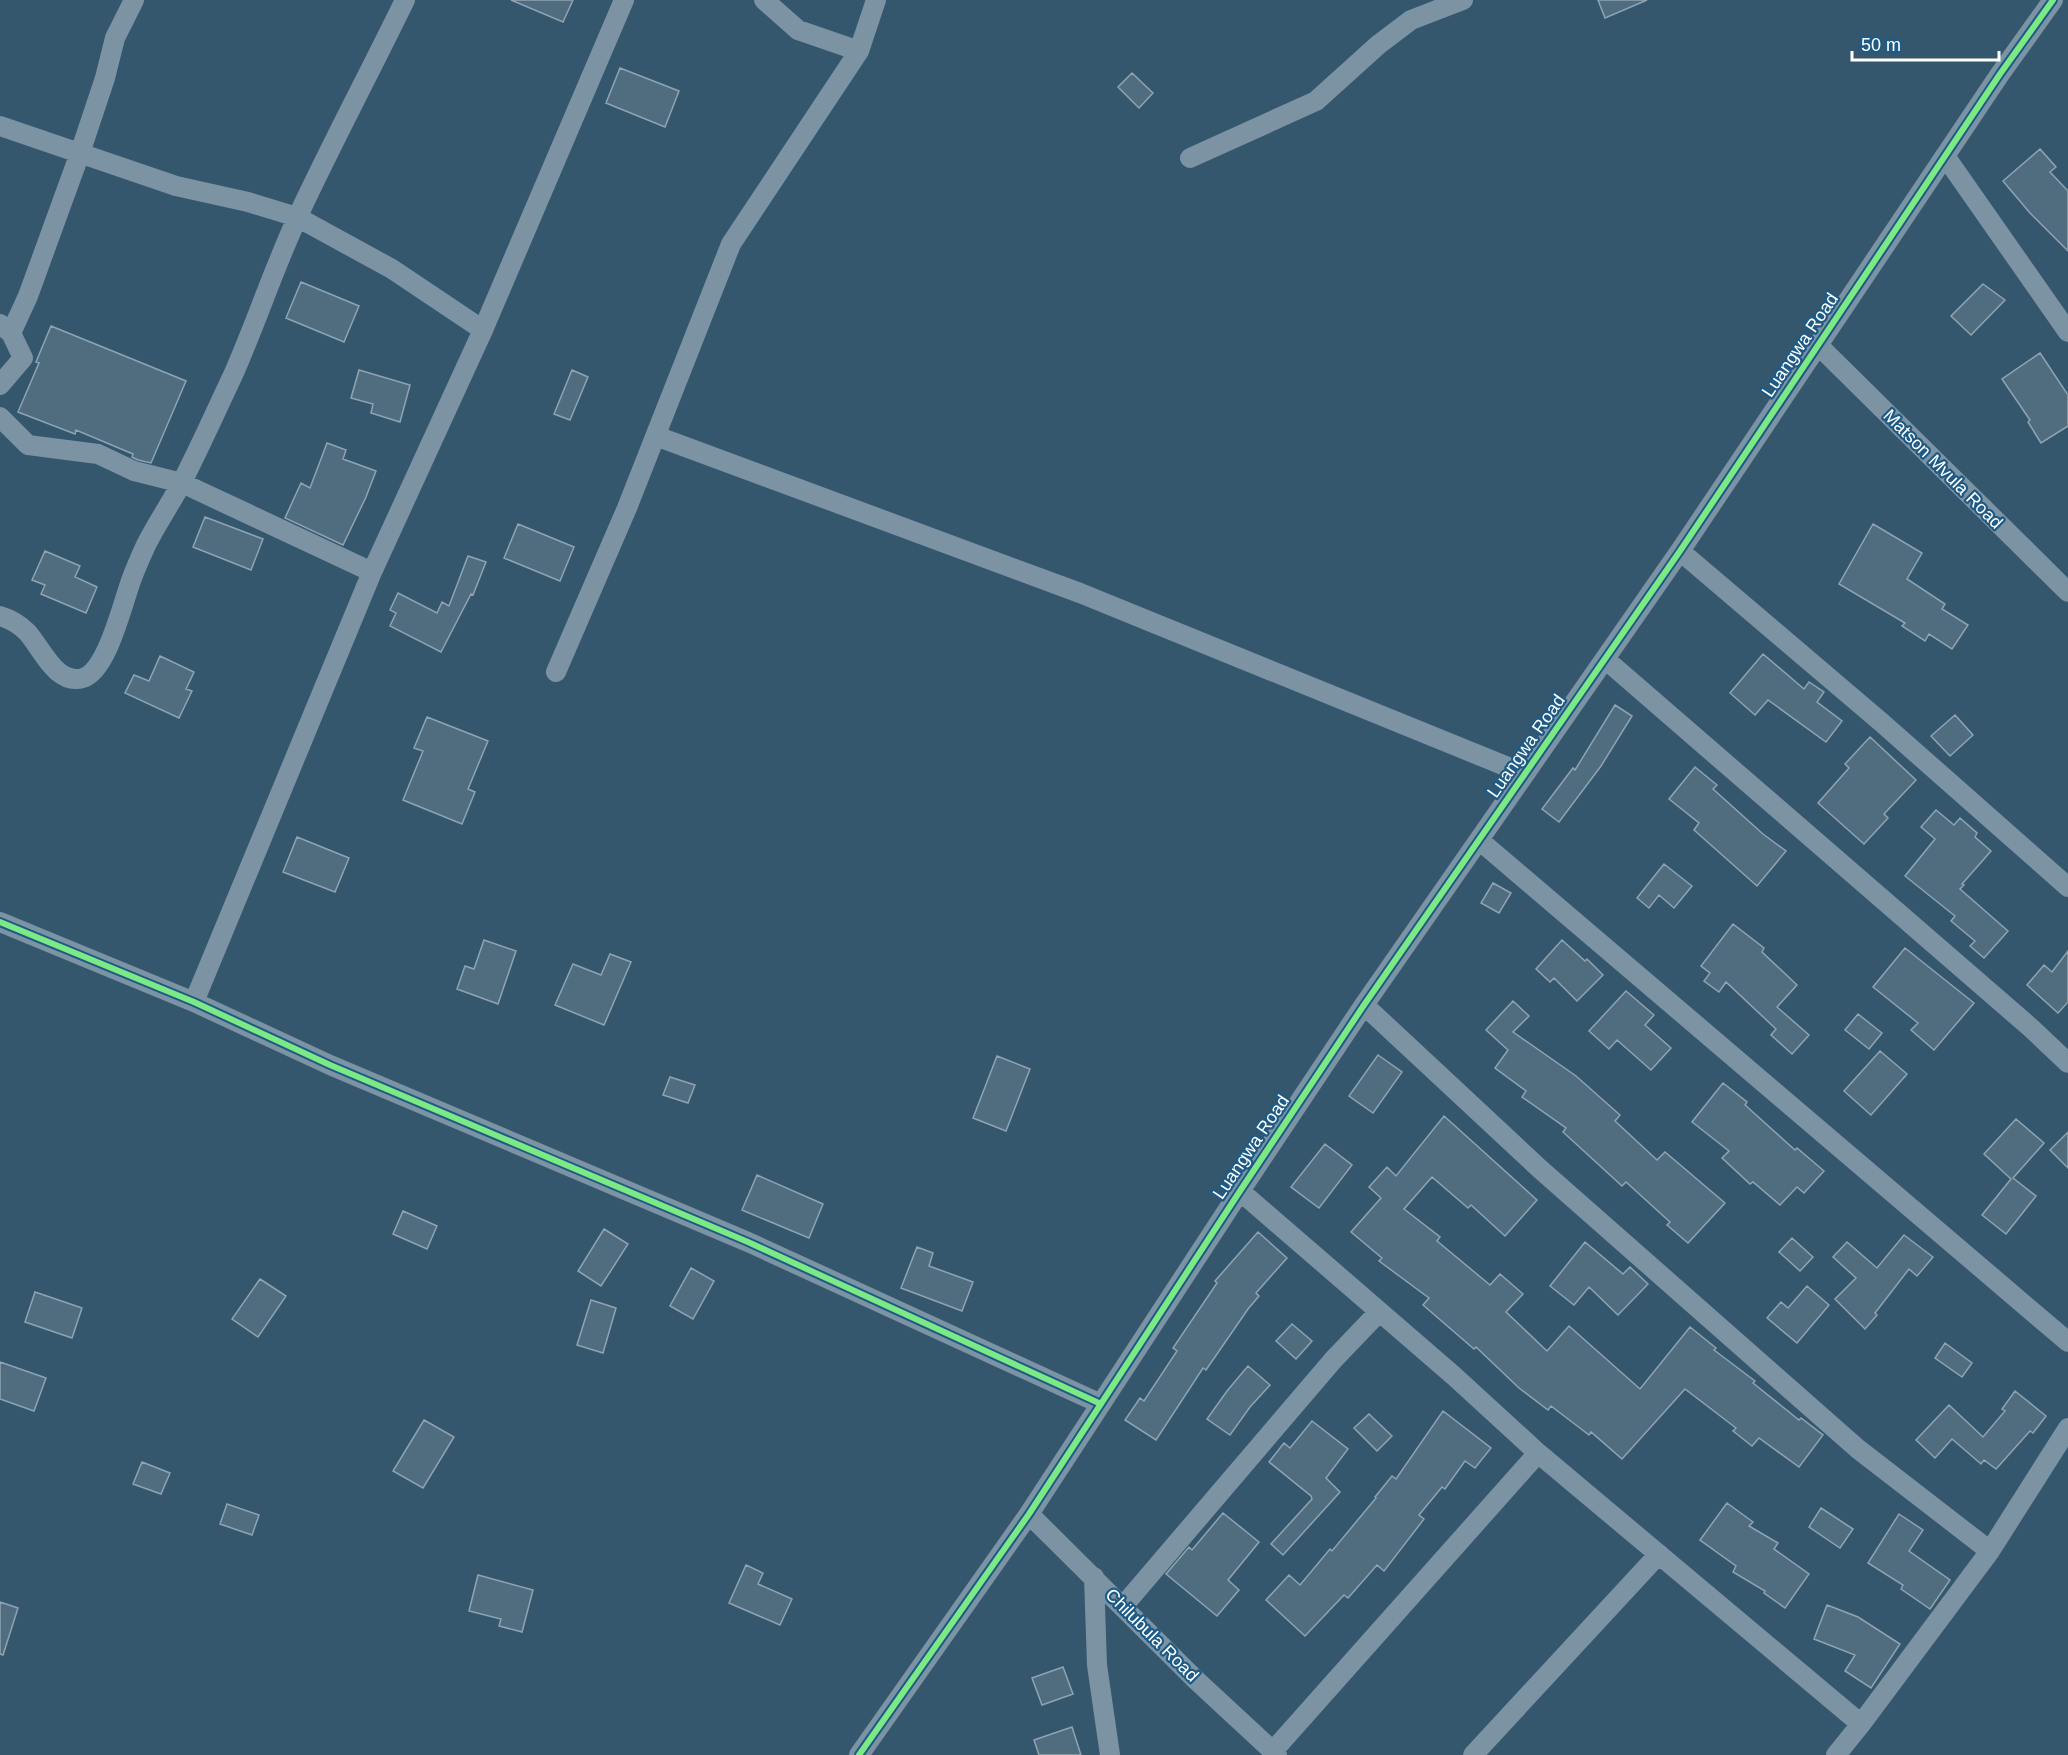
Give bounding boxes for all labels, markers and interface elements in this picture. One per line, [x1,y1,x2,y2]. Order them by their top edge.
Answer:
scale bar [1852,24,1999,62]
text: 50 m [1861,35,1901,55]
street label: Luangwa Road [1758,289,1842,401]
street label: Matson Mvula Road [1879,405,2007,533]
street label: Luangwa Road [1483,691,1569,801]
street label: Luangwa Road [1209,1091,1293,1203]
street label: Chilubula Road [1101,1584,1203,1686]

